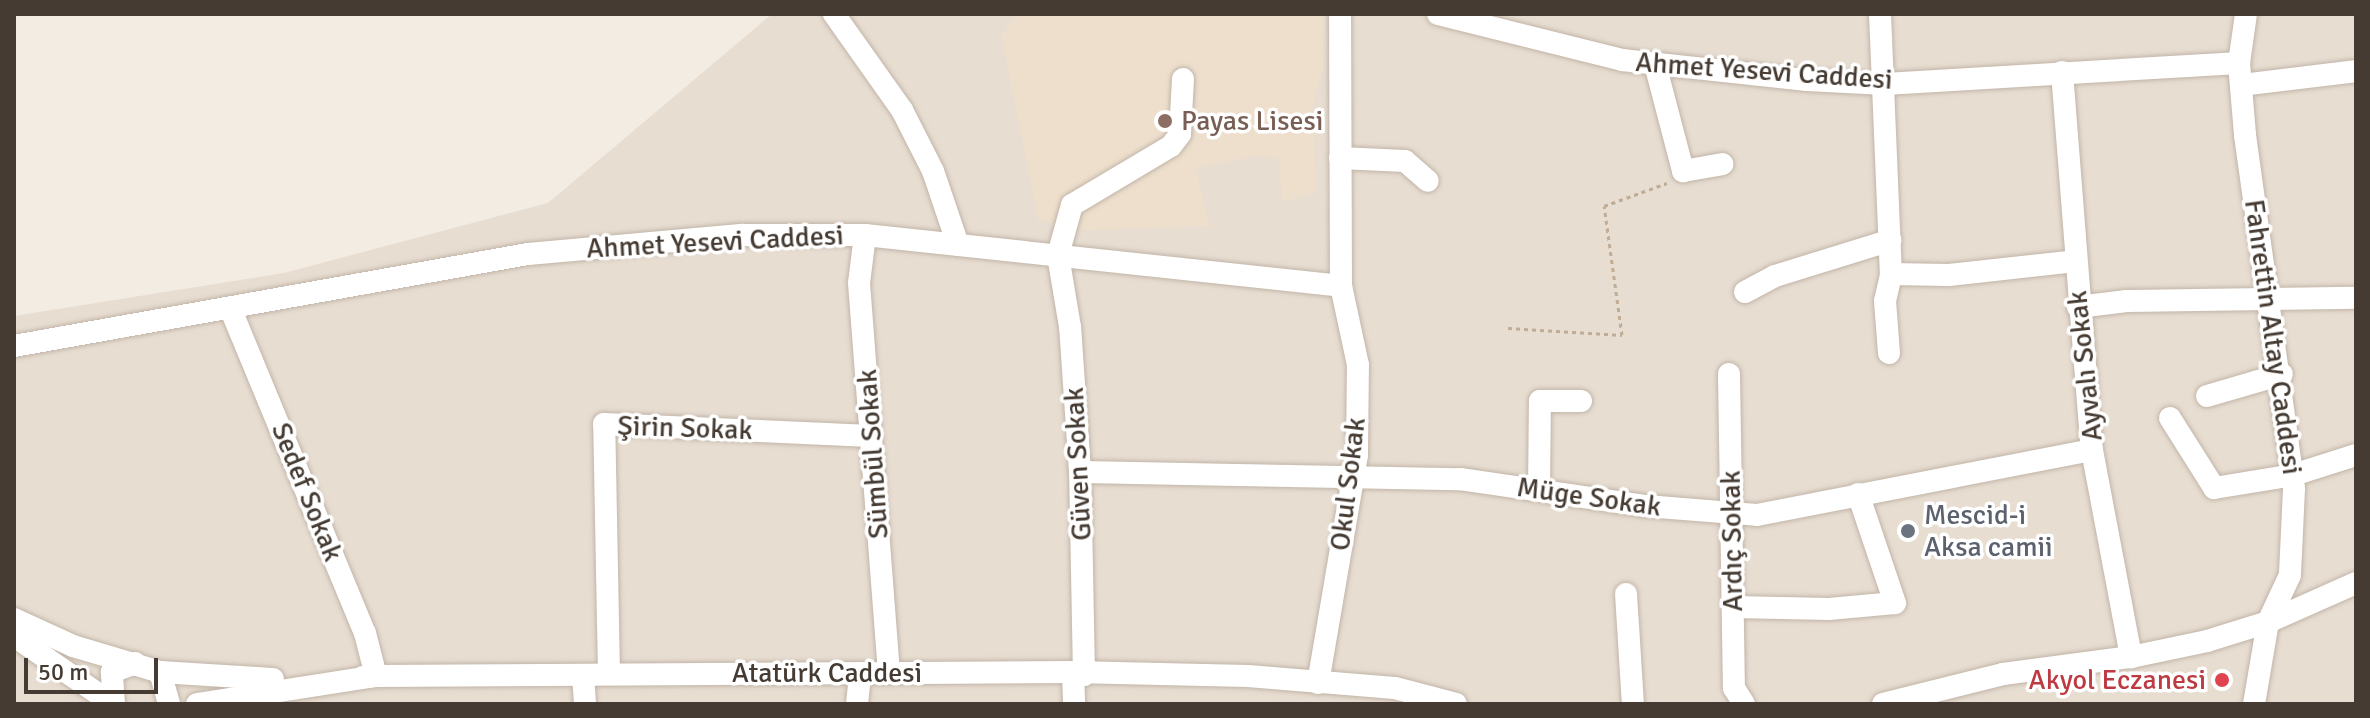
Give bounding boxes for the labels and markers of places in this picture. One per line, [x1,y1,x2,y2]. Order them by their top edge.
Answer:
place label: Payas Lisesi [1181,104,1323,138]
marker: Payas Lisesi [1156,112,1174,130]
place label: Mescid-i Aksa camii [1924,498,2053,564]
marker: Mescid-i Aksa camii [1899,522,1917,540]
place label: Akyol Eczanesi [2029,663,2206,697]
marker: Akyol Eczanesi [2213,671,2231,689]

